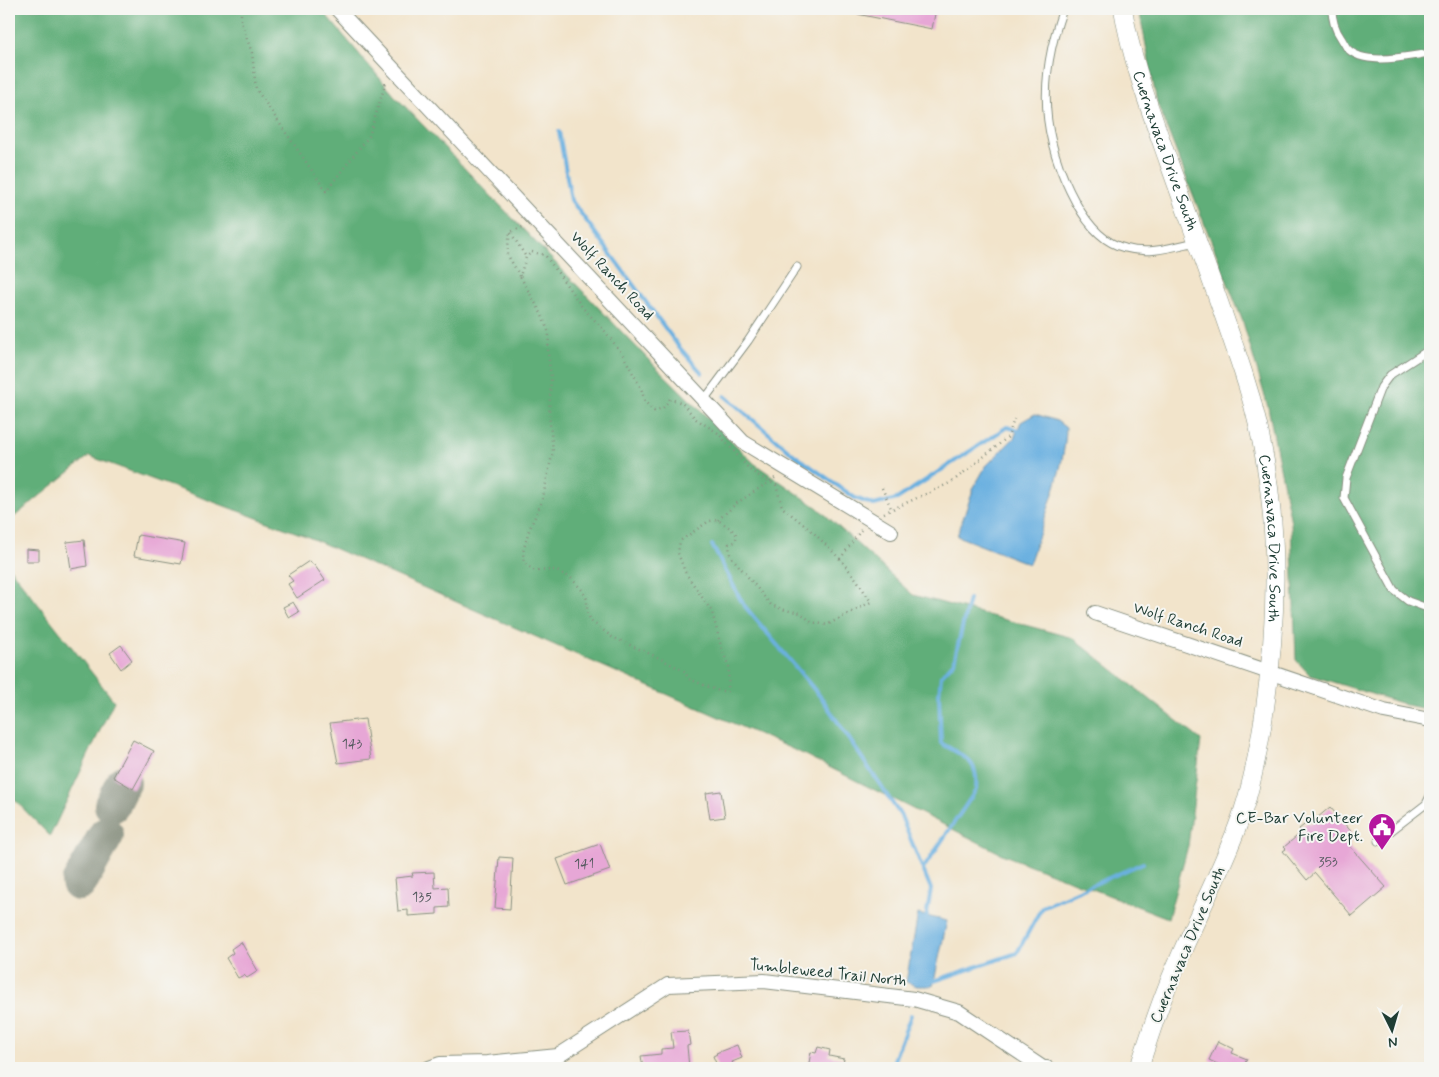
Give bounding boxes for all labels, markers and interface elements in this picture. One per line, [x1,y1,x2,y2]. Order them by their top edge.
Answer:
street label: Cuernavaca Drive South [1128,68,1203,234]
street label: Wolf Ranch Road [565,227,659,325]
street label: Cuernavaca Drive South [1254,453,1285,623]
street label: Wolf Ranch Road [1130,597,1246,653]
house number: 143 [342,735,363,753]
place label: CE-Bar Volunteer Fire Dept. [1236,808,1363,847]
public building icon: CE-Bar Volunteer Fire Dept. [1367,812,1397,851]
house number: 353 [1318,853,1338,871]
house number: 141 [574,855,594,873]
street label: Cuernavaca Drive South [1145,864,1231,1026]
house number: 135 [412,888,432,906]
street label: Tumbleweed Trail North [748,954,908,992]
north arrow [1366,1004,1416,1054]
text: N [1388,1033,1398,1051]

